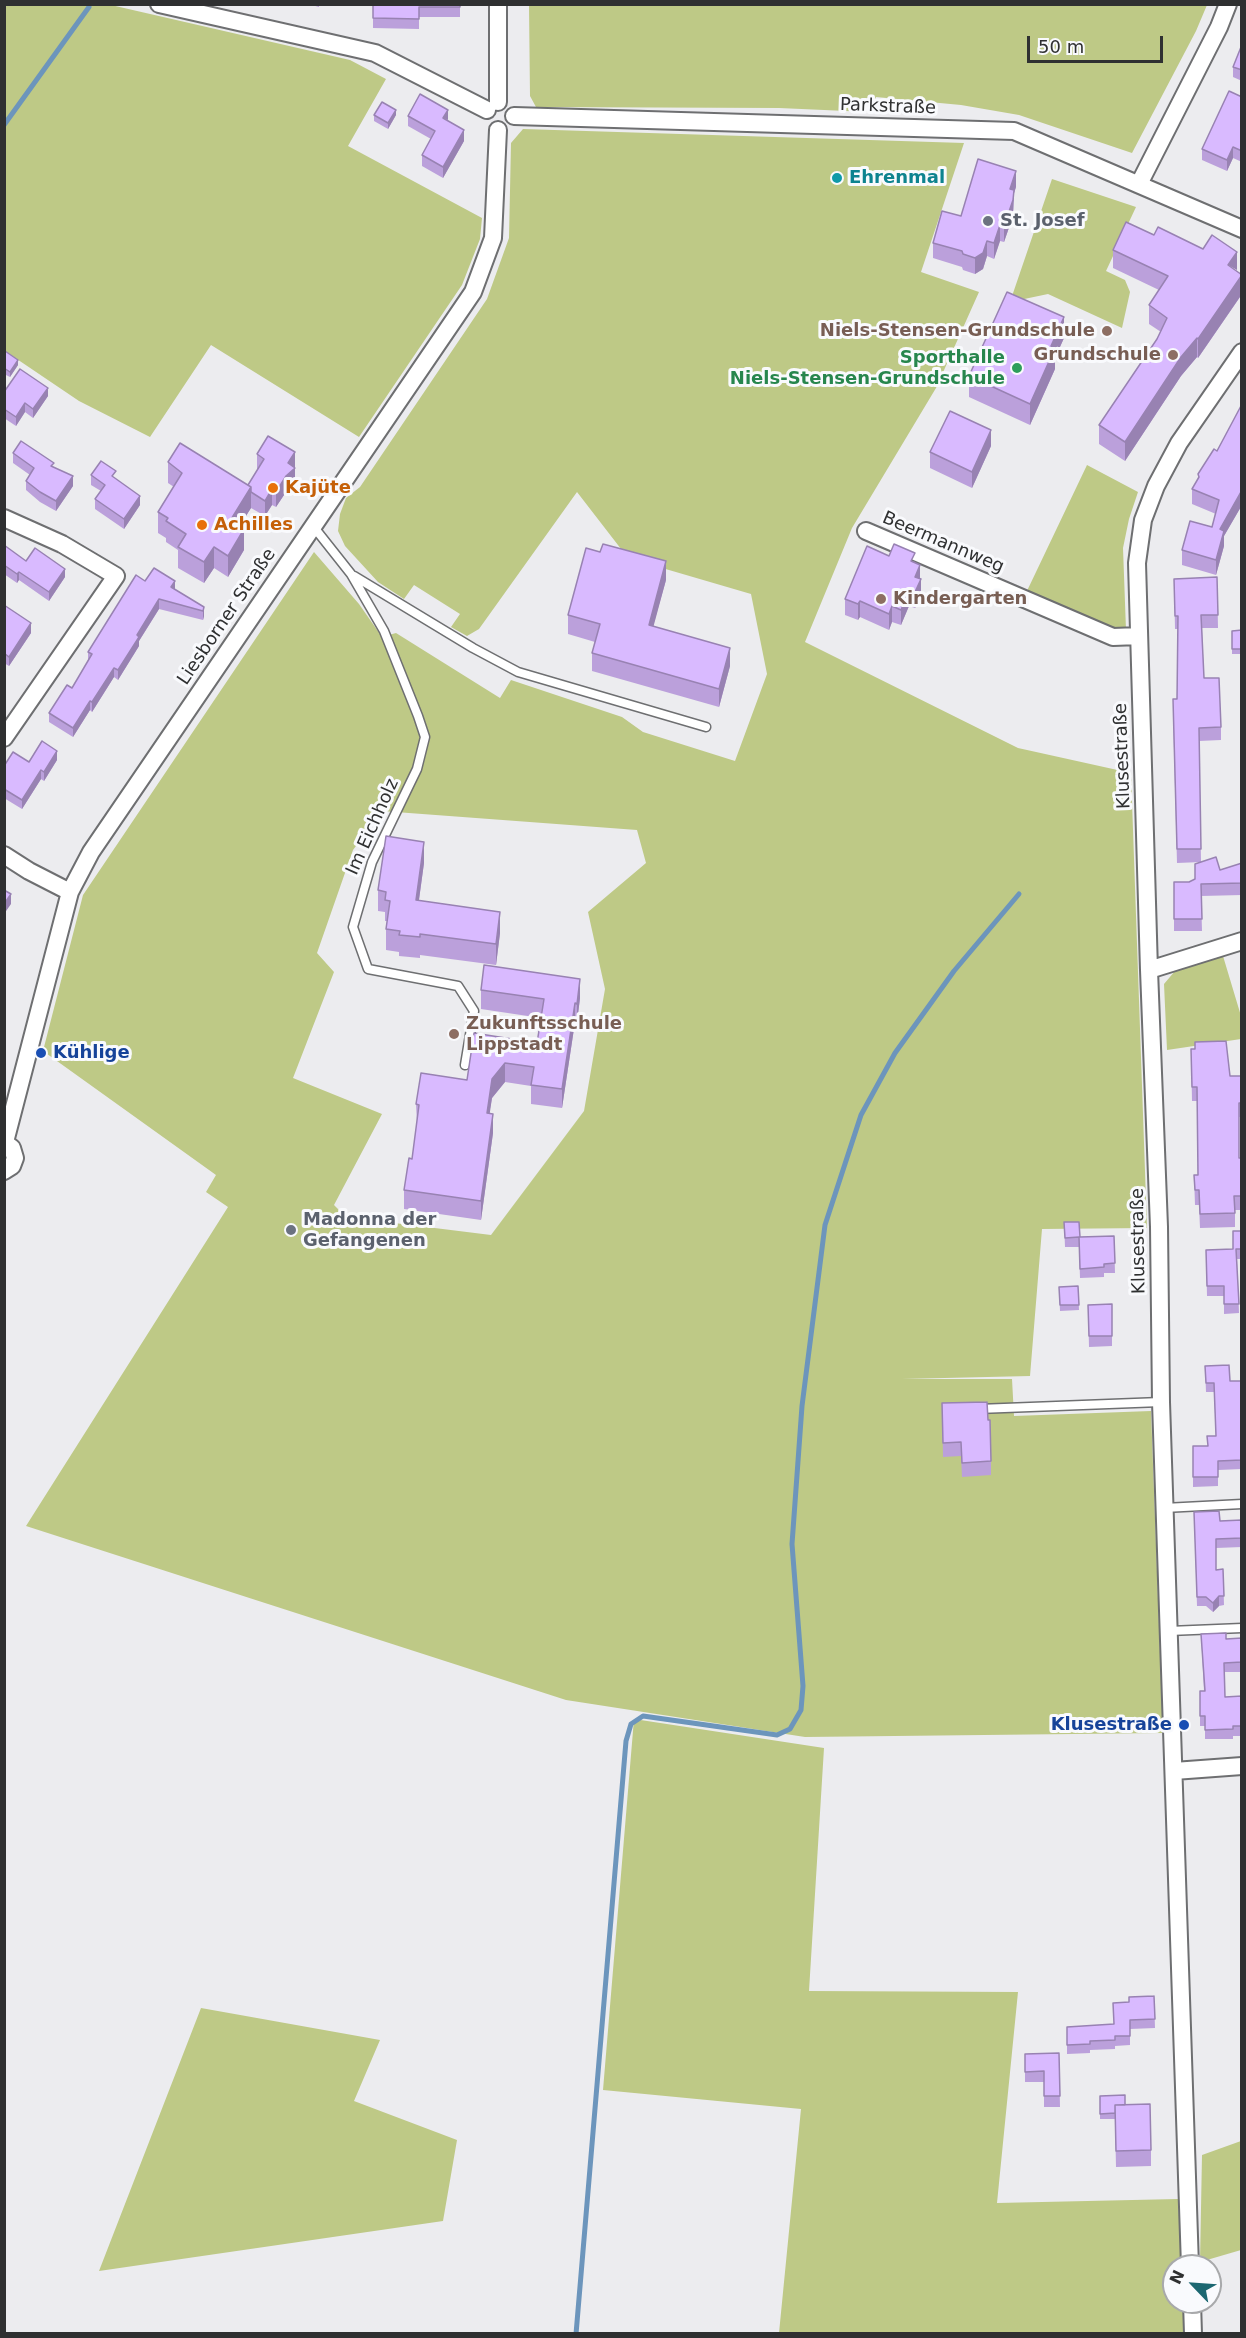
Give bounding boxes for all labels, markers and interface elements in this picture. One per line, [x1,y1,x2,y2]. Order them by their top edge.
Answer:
scale bar [1030,24,1166,62]
text: 50 m [1038,36,1084,57]
street label: Parkstraße [840,95,936,119]
place label: Ehrenmal [849,167,945,189]
marker: Ehrenmal [830,171,844,185]
place label: St. Josef [1000,210,1084,232]
marker: St. Josef [981,214,995,228]
place label: Niels-Stensen-Grundschule [820,320,1095,342]
marker: Niels-Stensen-Grundschule [1100,324,1114,338]
place label: Grundschule [1033,344,1161,366]
place label: Sporthalle Niels-Stensen-Grundschule [730,347,1005,389]
marker: Grundschule [1166,348,1180,362]
marker: Sporthalle Niels-Stensen-Grundschule [1010,361,1024,375]
place label: Kajüte [285,477,351,499]
marker: Kajüte [266,481,280,495]
street label: Beermannweg [879,508,1007,578]
place label: Achilles [214,514,293,536]
marker: Achilles [195,518,209,532]
street label: Liesborner Straße [173,545,281,689]
place label: Kindergarten [893,588,1027,610]
marker: Kindergarten [874,592,888,606]
street label: Klusestraße [1110,703,1136,809]
street label: Im Eichholz [342,776,404,878]
place label: Zukunftsschule Lippstadt [466,1013,622,1056]
marker: Zukunftsschule Lippstadt [447,1027,461,1041]
place label: Kühlige [53,1042,130,1064]
marker: Kühlige [34,1046,48,1060]
street label: Klusestraße [1127,1188,1151,1294]
place label: Madonna der Gefangenen [303,1209,436,1252]
marker: Madonna der Gefangenen [284,1223,298,1237]
place label: Klusestraße [1051,1714,1172,1736]
marker: Klusestraße [1177,1718,1191,1732]
north arrow [1162,2254,1222,2314]
text: N [1166,2267,1188,2287]

